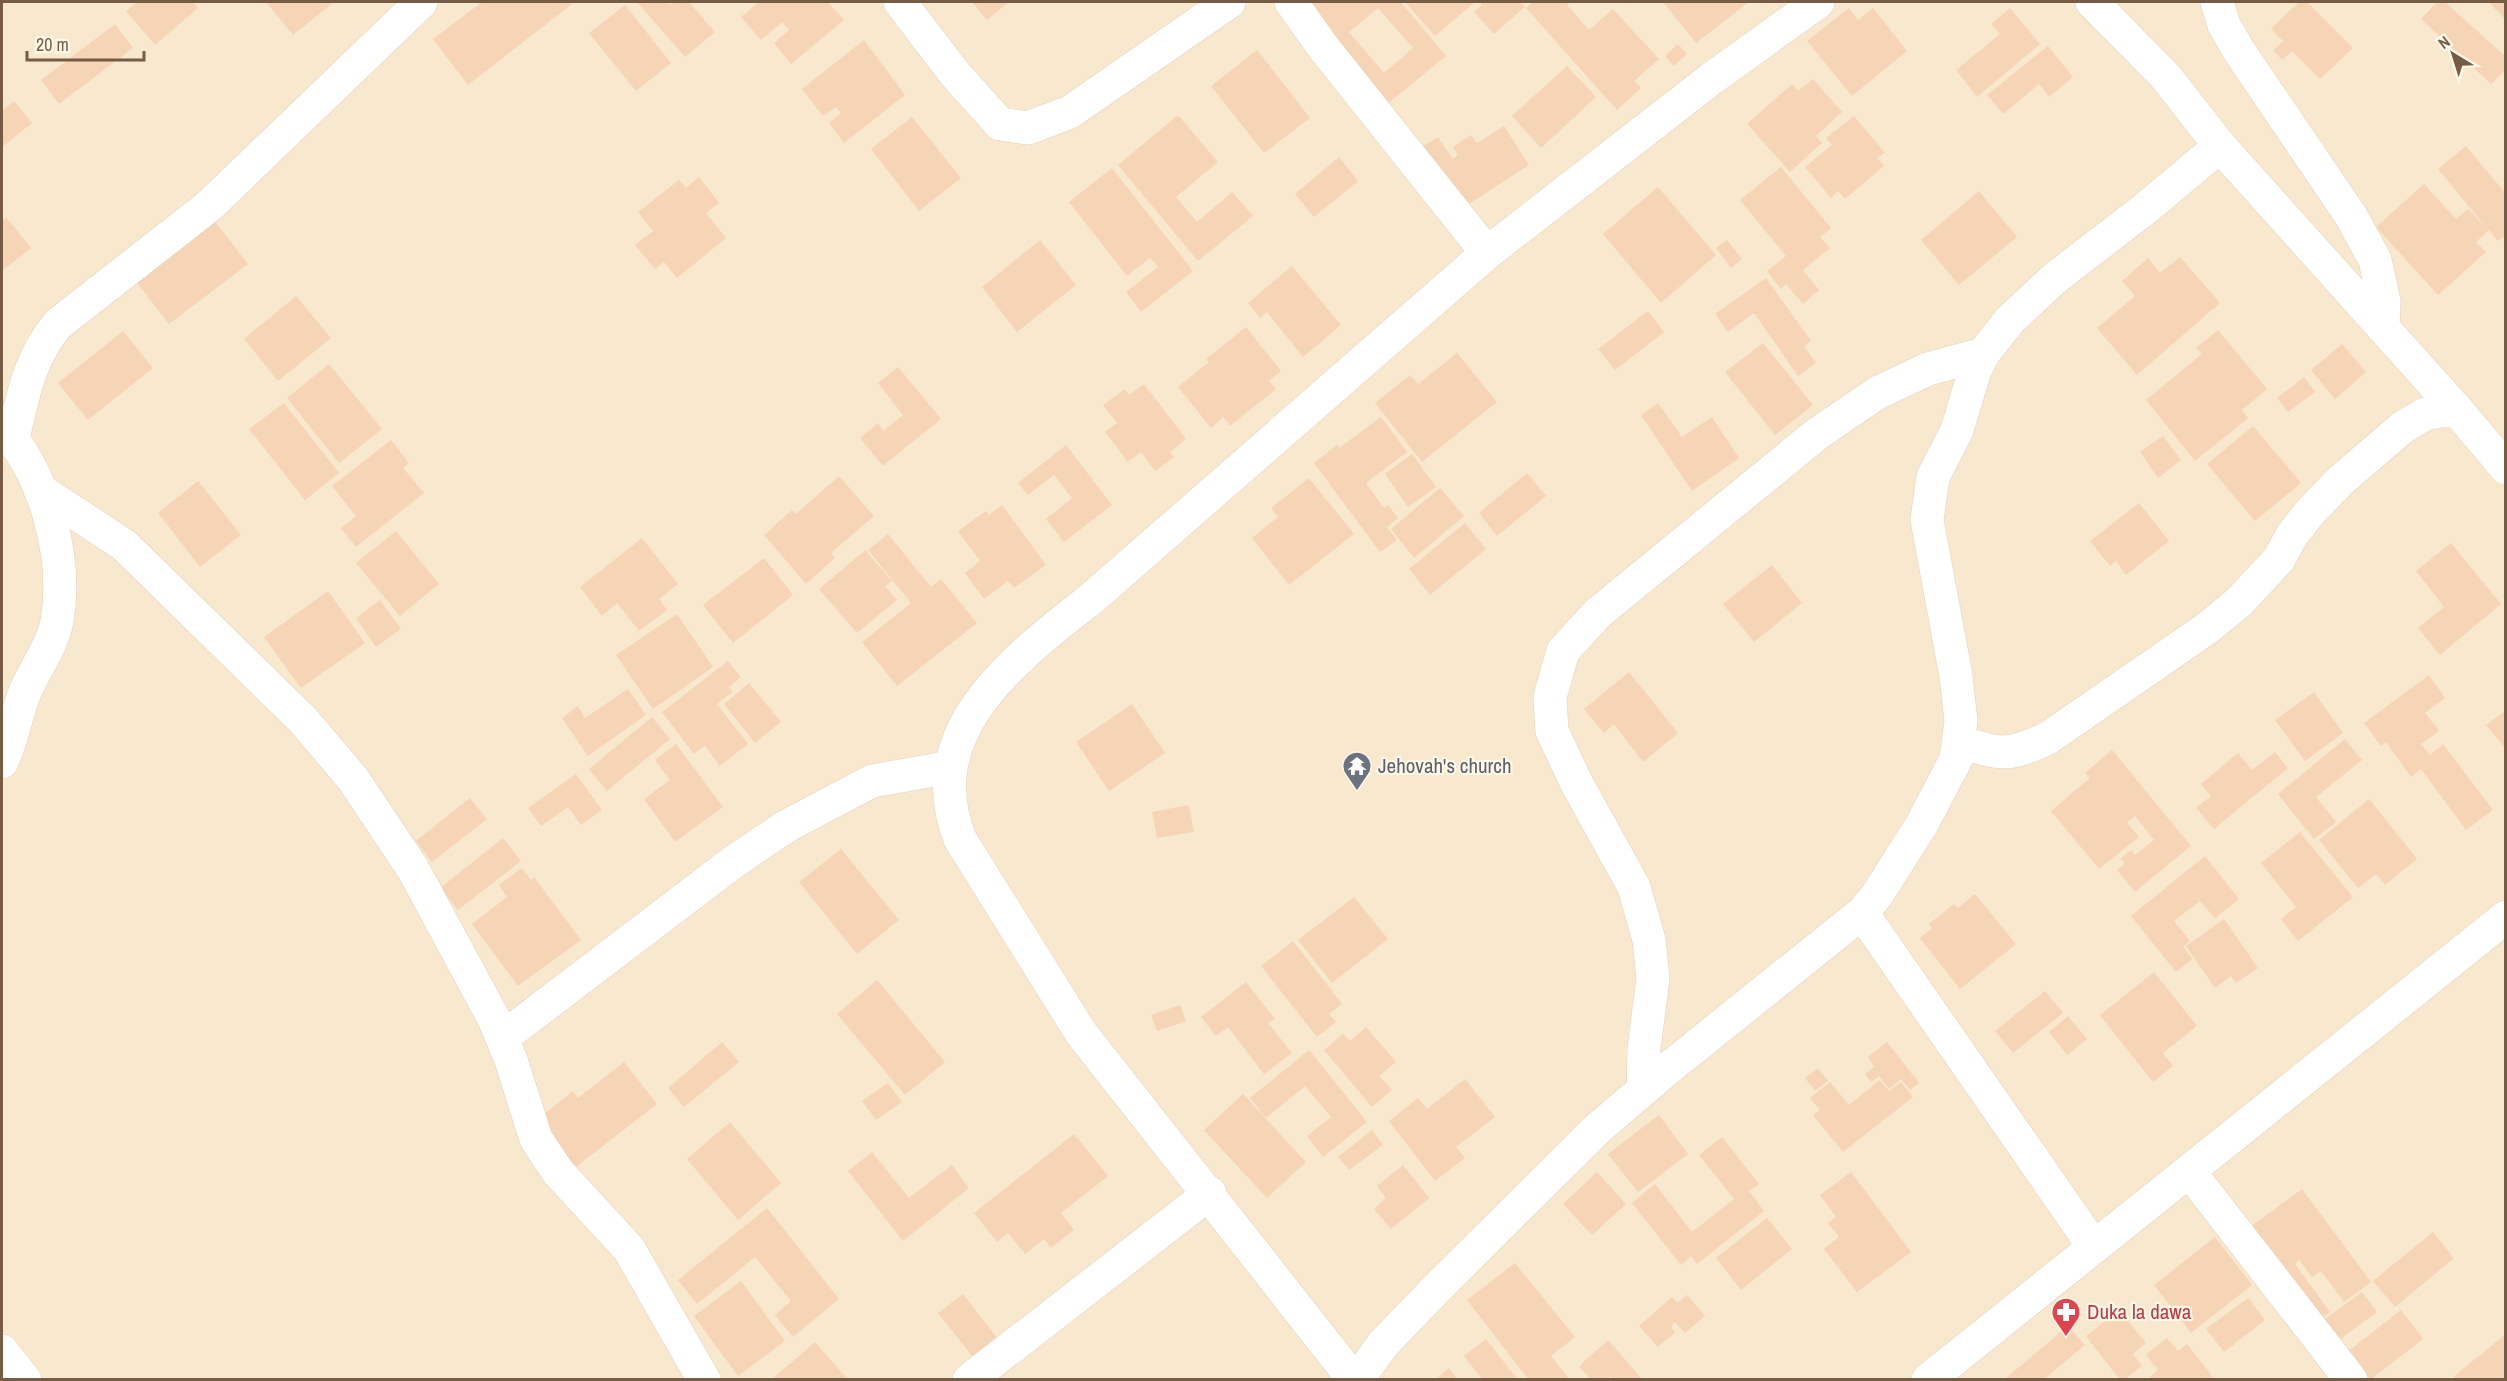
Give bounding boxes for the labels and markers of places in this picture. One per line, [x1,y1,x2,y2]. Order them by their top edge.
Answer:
temple icon: Jehovah's church [1341,750,1373,792]
place label: Jehovah's church [1378,751,1511,780]
pharmacy icon: Duka la dawa [2050,1296,2082,1338]
place label: Duka la dawa [2087,1297,2192,1326]

